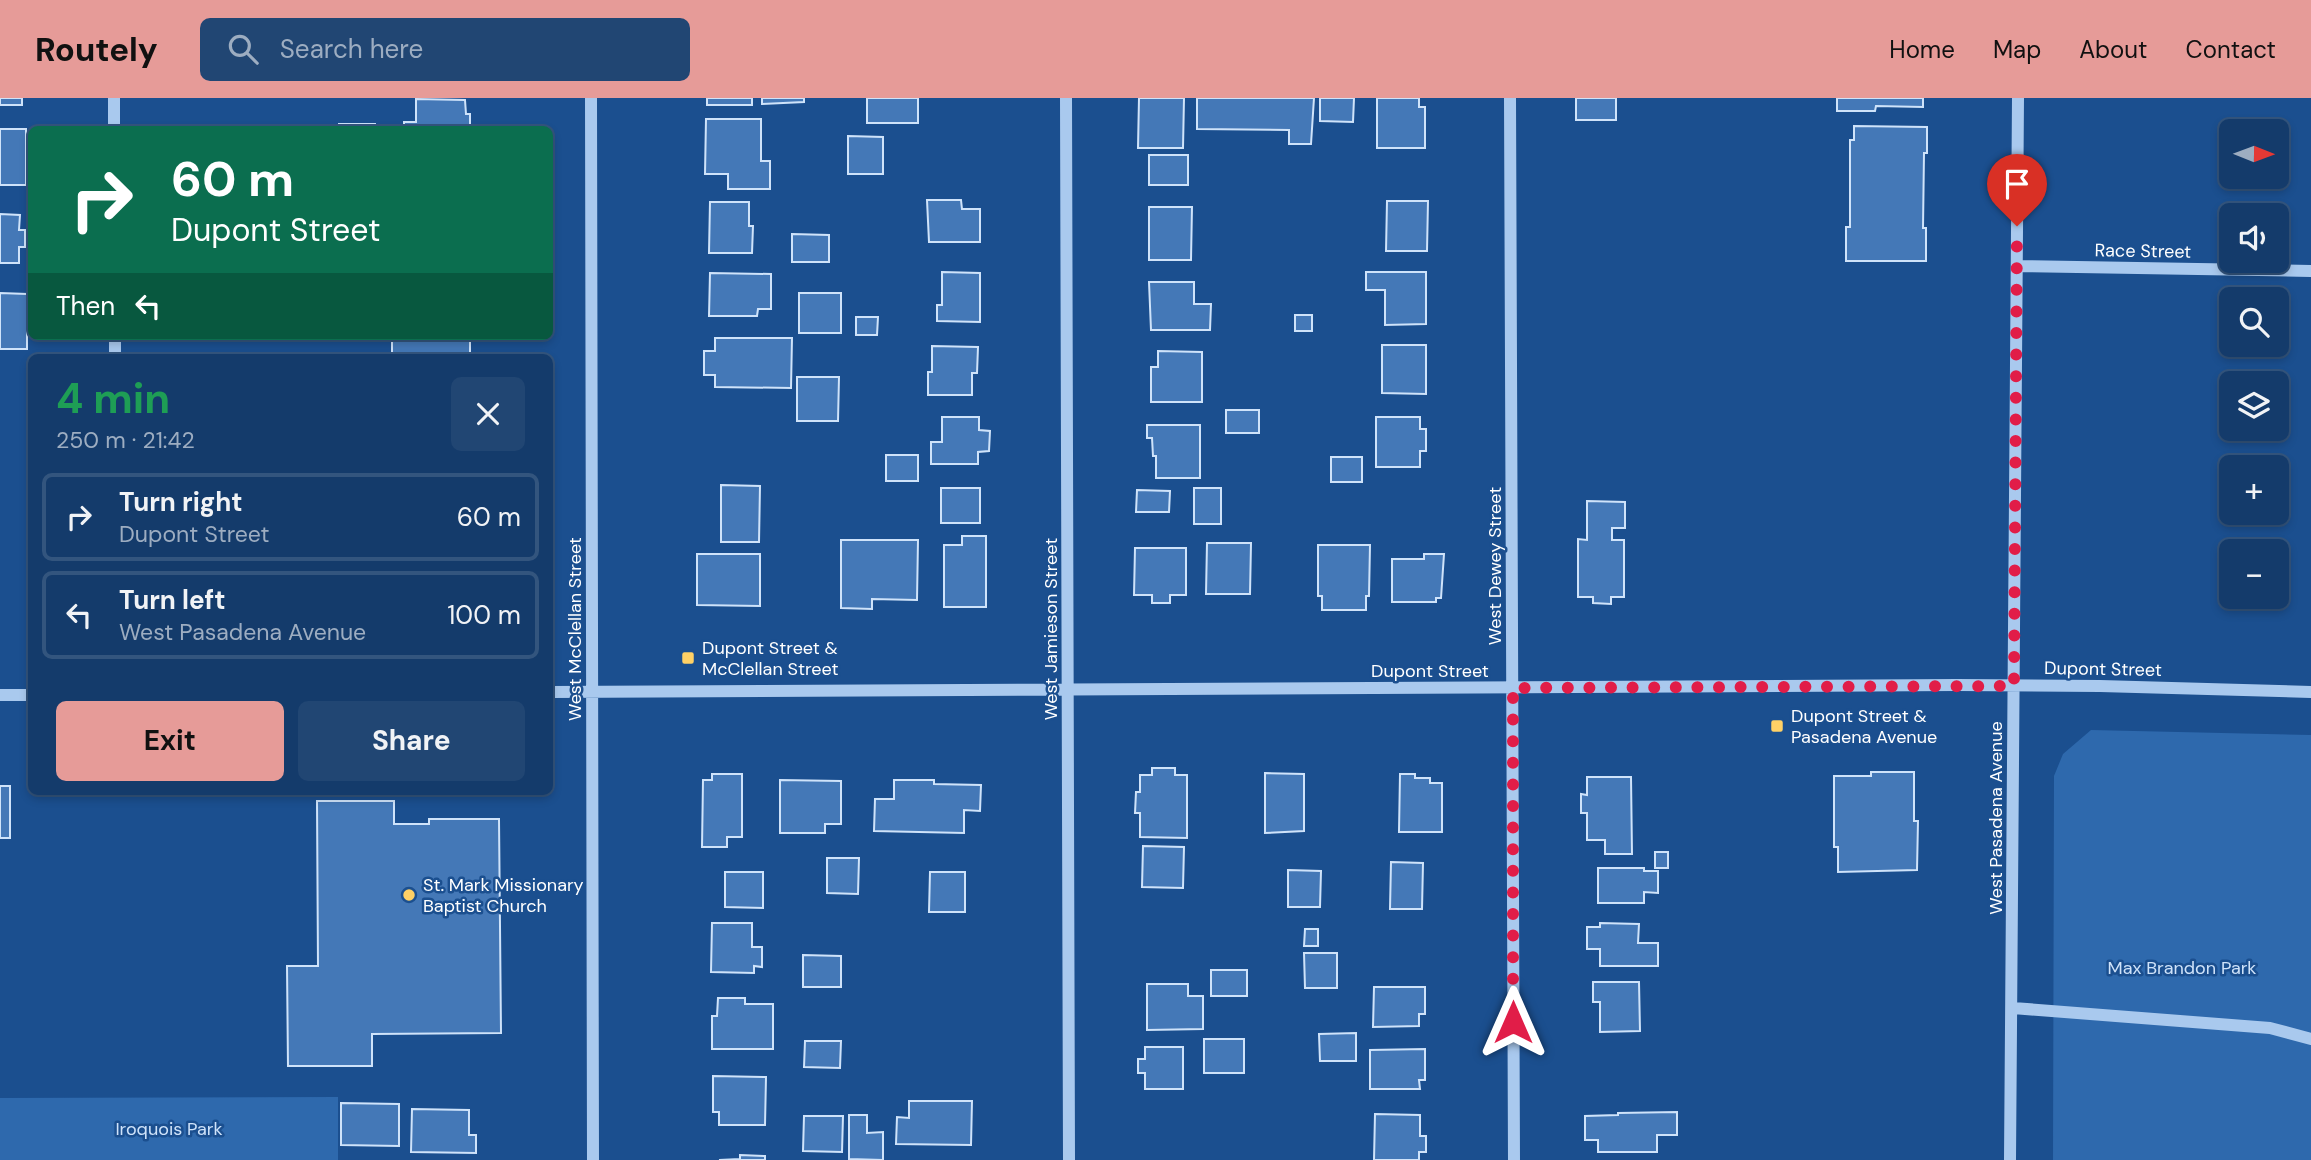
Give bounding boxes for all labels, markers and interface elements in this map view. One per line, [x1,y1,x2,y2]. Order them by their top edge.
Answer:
search box [200,18,690,81]
text: Routely [35,28,158,71]
icon: search [224,30,262,68]
text: Search here [280,32,423,66]
text: Home [1889,34,1955,65]
text: Map [1993,34,2041,65]
text: About [2079,34,2148,65]
text: Contact [2186,34,2276,65]
north arrow [2219,119,2289,189]
map controls [2219,119,2289,609]
text: 60 m [171,147,294,211]
icon: right [56,154,147,245]
pin [1987,154,2047,226]
icon: arrive [1998,165,2036,203]
button: sound [2219,203,2289,273]
text: Dupont Street [171,209,380,251]
street label: Race Street [2095,238,2191,264]
icon: left [129,287,167,325]
button: search [2219,287,2289,357]
text: Then [56,289,115,323]
text: 4 min [56,371,170,426]
button: layers [2219,371,2289,441]
button: close [451,377,525,451]
text: 250 m · 21:42 [56,425,195,455]
button: + [2219,455,2289,525]
text: Turn right [119,485,243,519]
street label: West Dewey Street [1483,487,1507,645]
icon: right [60,498,98,536]
text: 60 m [457,500,521,534]
text: Dupont Street [119,519,270,549]
street label: West McClellan Street [563,537,587,721]
street label: West Jamieson Street [1039,538,1063,720]
button: − [2219,539,2289,609]
text: Turn left [119,583,226,617]
icon: left [60,596,98,634]
text: 100 m [447,598,521,632]
text: West Pasadena Avenue [119,617,366,647]
place label: Dupont Street & McClellan Street [702,636,839,681]
marker: Dupont Street & McClellan Street [680,650,696,666]
street label: Dupont Street [2044,656,2162,682]
street label: Dupont Street [1371,659,1489,683]
button: Exit [56,701,284,781]
button: Share [298,701,525,781]
place label: Dupont Street & Pasadena Avenue [1791,704,1937,749]
marker: Dupont Street & Pasadena Avenue [1769,718,1785,734]
street label: West Pasadena Avenue [1984,721,2008,915]
place label: St. Mark Missionary Baptist Church [423,873,584,918]
marker: St. Mark Missionary Baptist Church [401,887,417,903]
park label: Max Brandon Park [2108,956,2256,980]
position arrow [1476,985,1550,1059]
park label: Iroquois Park [115,1117,223,1141]

